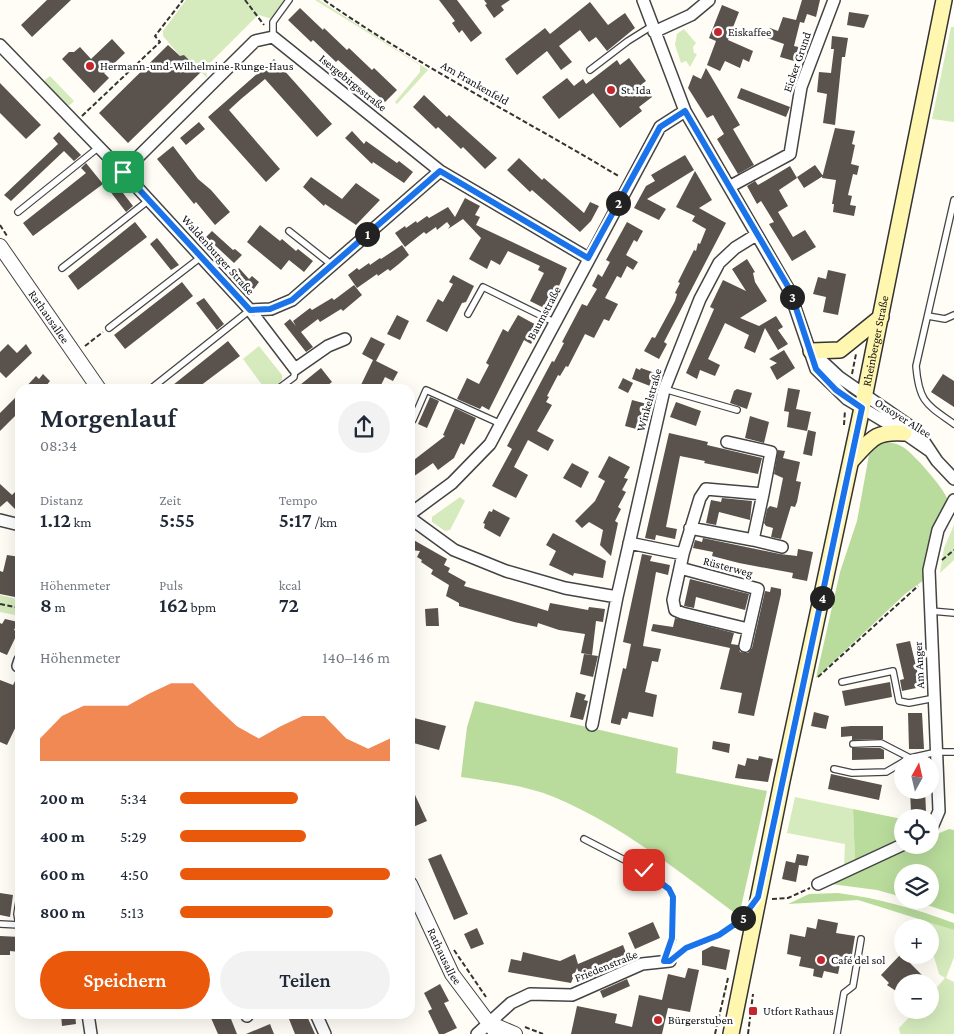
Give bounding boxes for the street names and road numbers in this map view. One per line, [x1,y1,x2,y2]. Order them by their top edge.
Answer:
street label: Eicker Grund [780,29,814,94]
street label: Isergebirgsstraße [316,52,390,114]
street label: Am Frankenfeld [439,58,512,108]
street label: Waldenburger Straße [179,212,257,298]
street label: Baumstraße [524,284,564,342]
street label: Rathausallee [26,287,72,346]
street label: Rheinberger Straße [860,294,891,387]
street label: Winkelstraße [633,367,665,433]
street label: Orsoyer Allee [872,395,934,441]
street label: Rüsterweg [702,554,755,580]
street label: Am Anger [911,640,927,689]
street label: Rathausallee [424,926,465,987]
street label: Friedenstraße [572,947,640,985]

